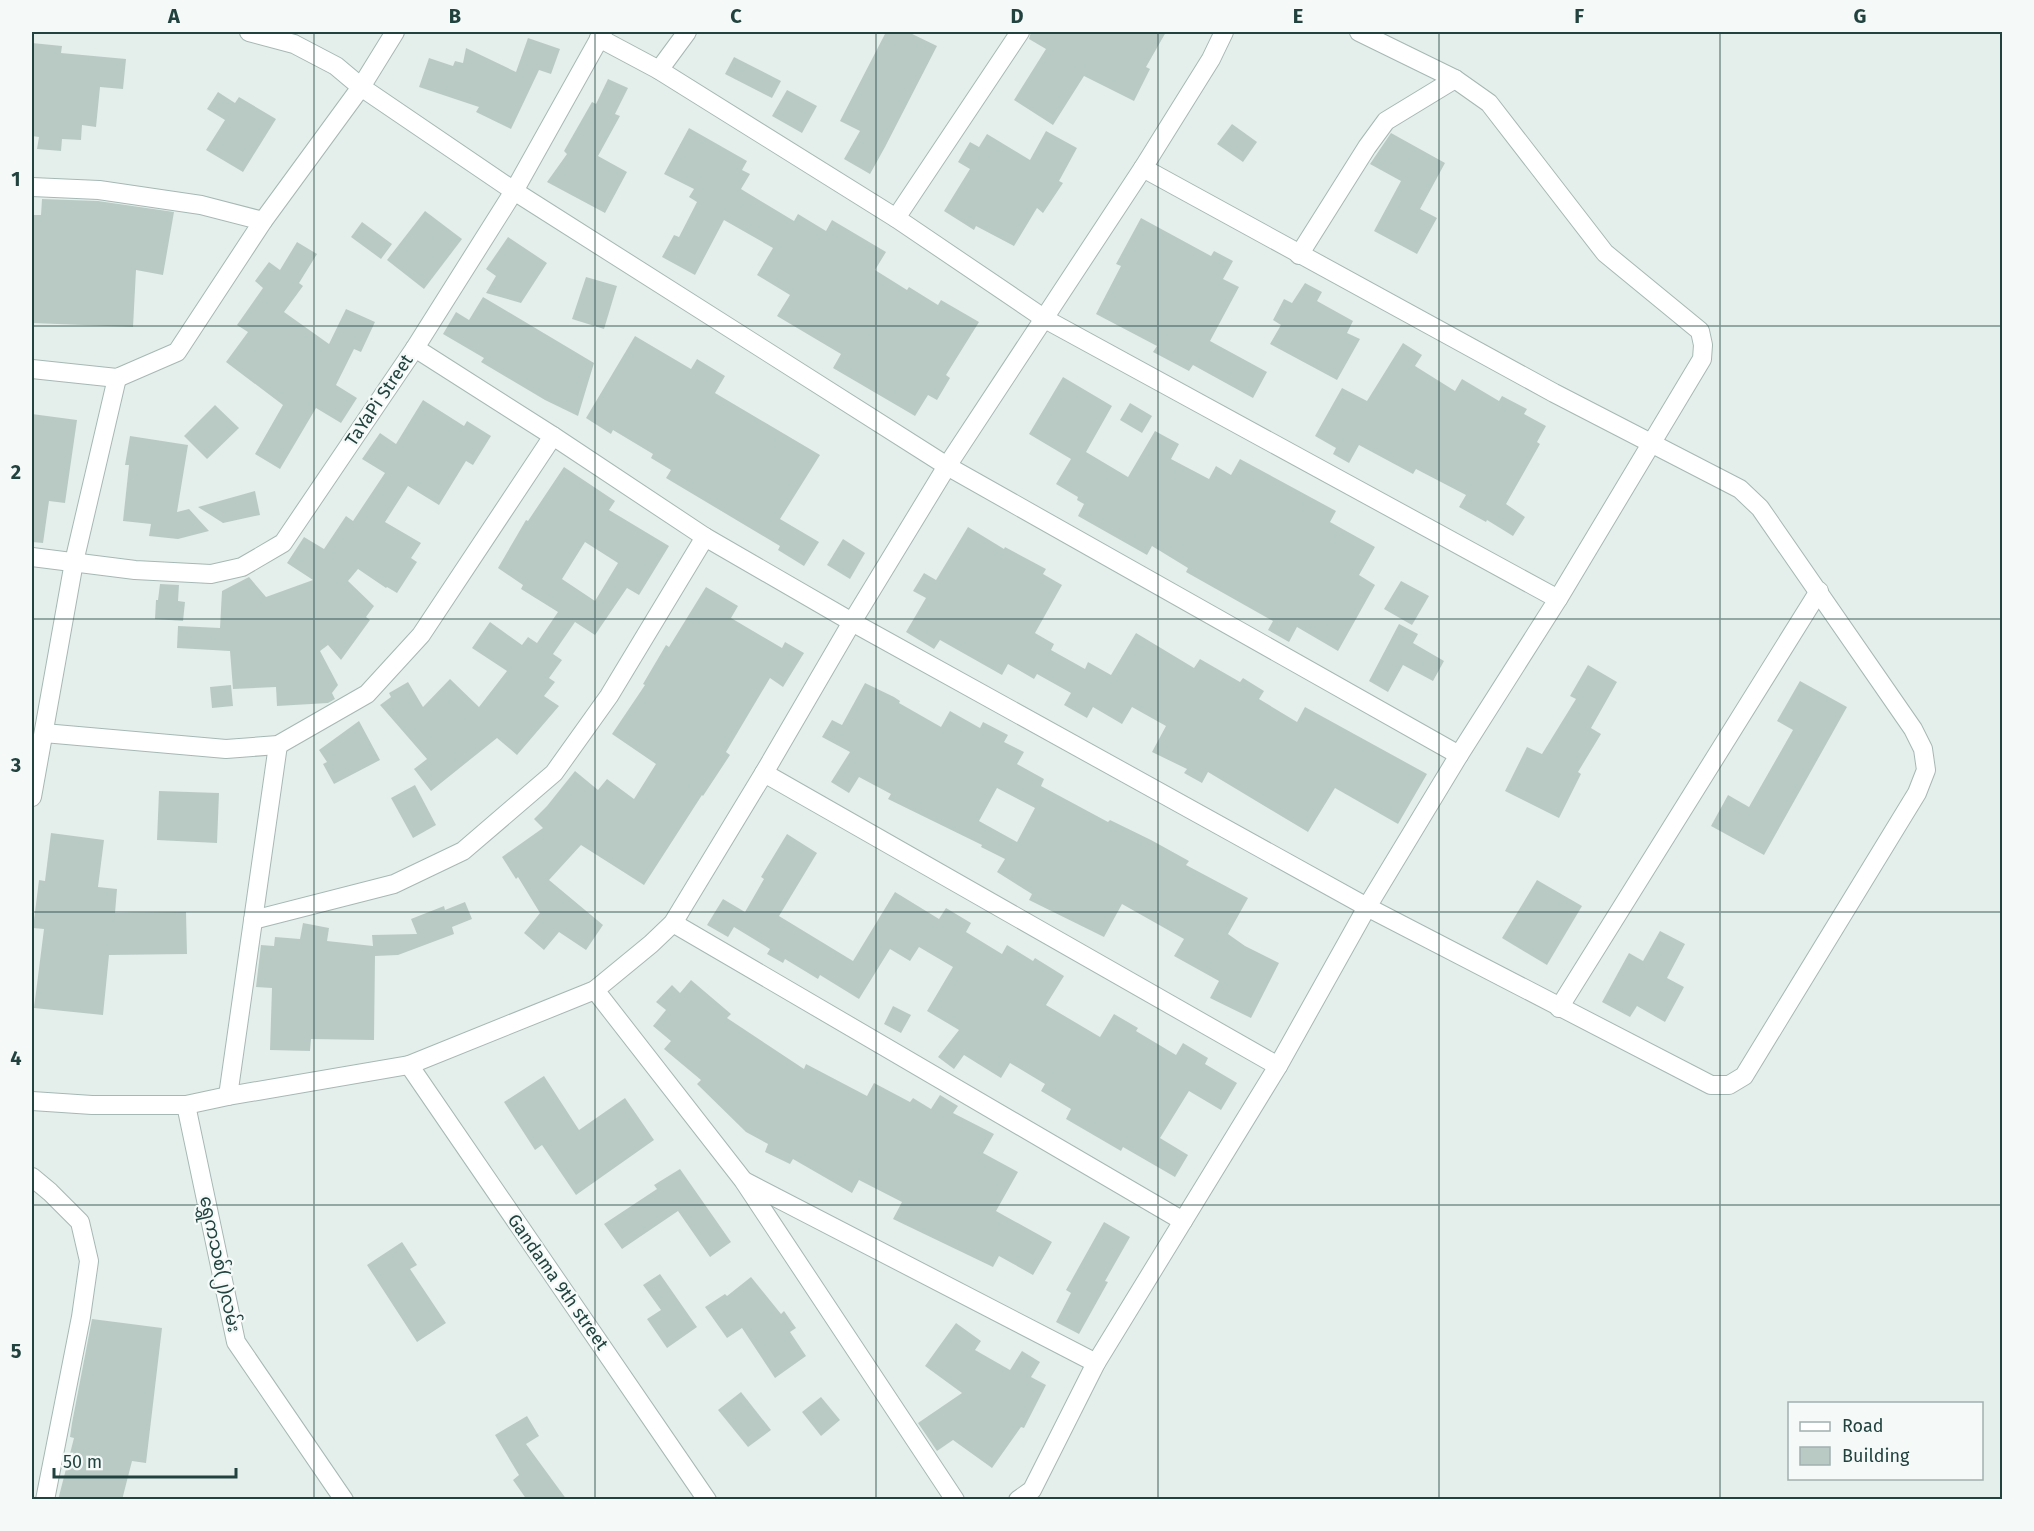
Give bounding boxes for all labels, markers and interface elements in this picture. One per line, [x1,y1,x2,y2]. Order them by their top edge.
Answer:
text: A [167,4,181,28]
text: B [449,4,461,28]
text: C [730,4,742,28]
text: D [1010,4,1024,28]
text: E [1293,4,1303,28]
text: F [1574,4,1584,28]
text: G [1854,4,1866,28]
text: 1 [11,167,21,191]
street label: TaYaPi Street [340,350,418,450]
text: 2 [11,460,21,484]
text: 3 [10,753,21,777]
text: 4 [10,1046,22,1070]
street label: ရွှေကသစ်(၂)လမ်း [191,1193,247,1335]
street label: Gandama 9th street [503,1210,613,1355]
text: 5 [11,1339,22,1363]
legend [1788,1402,1983,1480]
text: Road [1842,1415,1884,1437]
scale bar [54,1441,236,1479]
text: Building [1842,1445,1910,1467]
text: 50 m [63,1451,102,1473]

